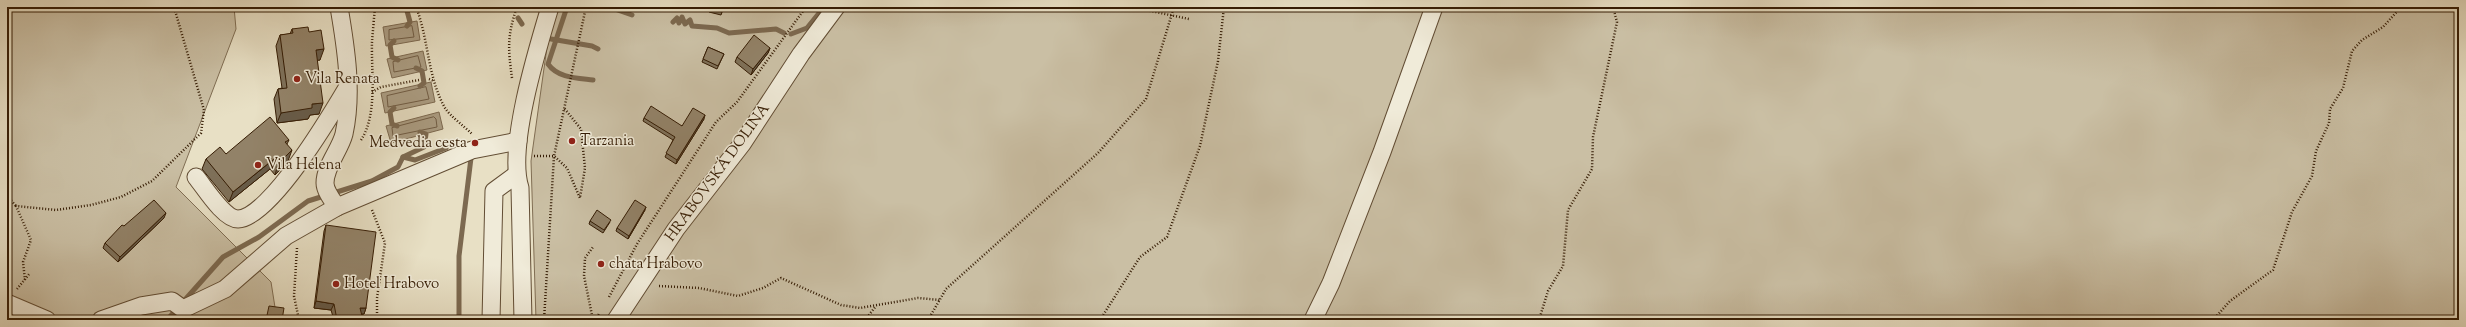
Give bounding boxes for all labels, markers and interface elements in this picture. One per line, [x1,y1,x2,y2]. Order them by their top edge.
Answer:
place label: Vila Renata [305,69,380,90]
marker: Vila Renata [292,74,302,84]
street label: HRABOVSKÁ DOLINA [660,99,775,246]
place label: Tarzania [580,131,634,152]
place label: Medvedia cesta [369,133,467,154]
marker: Tarzania [567,136,577,146]
marker: Medvedia cesta [470,138,480,148]
place label: Vila Helena [266,155,341,176]
marker: Vila Helena [253,160,263,170]
place label: chata Hrabovo [609,254,702,275]
marker: chata Hrabovo [596,259,606,269]
place label: Hotel Hrabovo [344,274,439,295]
marker: Hotel Hrabovo [331,279,341,289]

